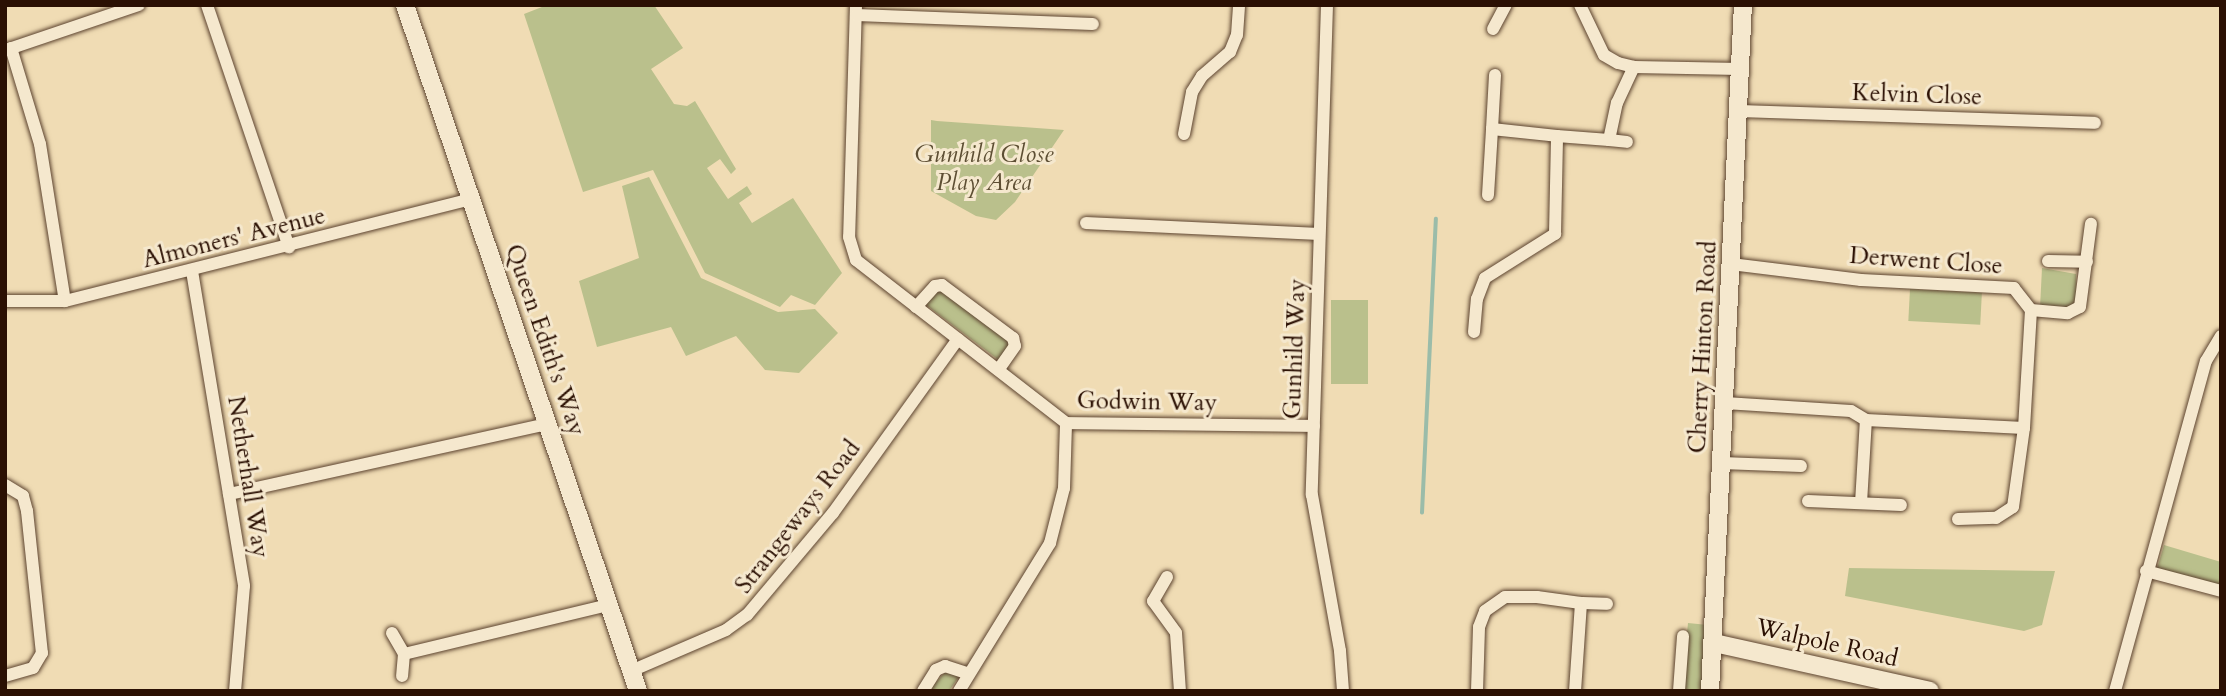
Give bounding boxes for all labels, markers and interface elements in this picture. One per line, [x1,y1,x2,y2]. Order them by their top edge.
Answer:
street label: Kelvin Close [1851,78,1983,112]
park label: Gunhild Close Play Area [915,141,1053,197]
street label: Almoners' Avenue [140,201,328,275]
street label: Cherry Hinton Road [1683,240,1723,454]
street label: Queen Edith's Way [499,241,591,439]
street label: Derwent Close [1849,241,2003,281]
street label: Gunhild Way [1278,278,1312,420]
street label: Godwin Way [1077,386,1217,418]
street label: Netherhall Way [221,394,275,560]
street label: Strangeways Road [729,435,867,599]
street label: Walpole Road [1753,613,1901,673]

